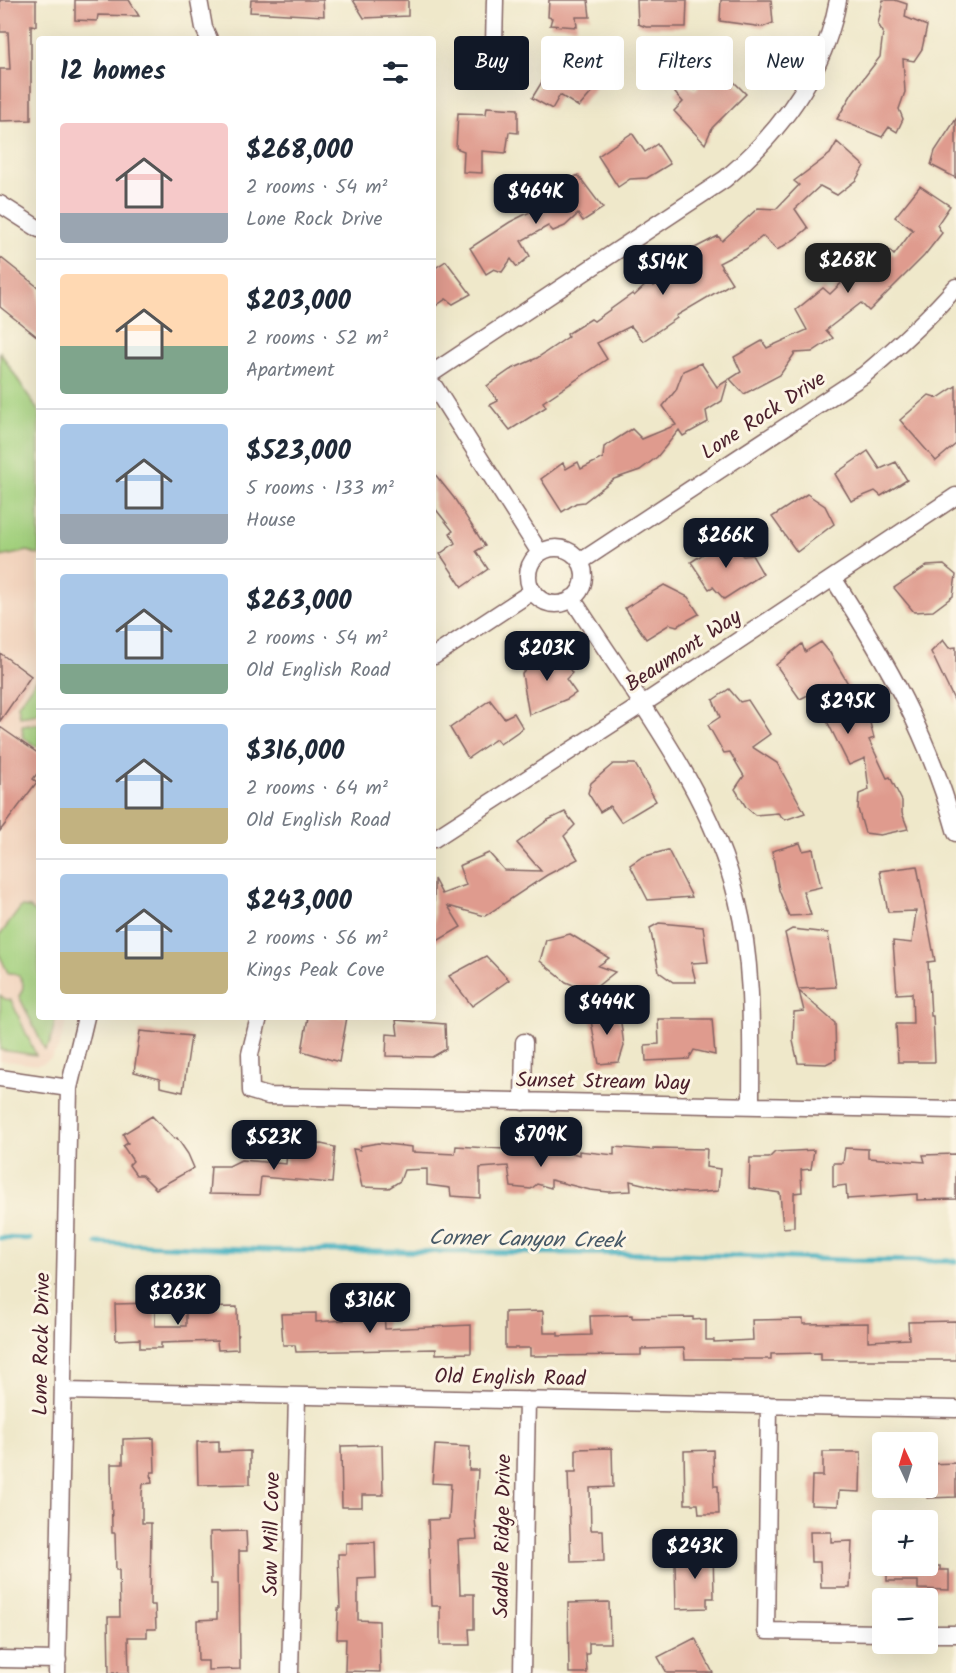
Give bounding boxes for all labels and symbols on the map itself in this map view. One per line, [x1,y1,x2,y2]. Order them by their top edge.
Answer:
pin: $464K [494,174,578,225]
pin: $268K [806,243,890,294]
pin: $514K [621,245,705,296]
street label: Lone Rock Drive [695,363,833,469]
pin: $266K [684,518,768,569]
street label: Beaumont Way [619,601,749,701]
pin: $203K [505,631,589,682]
pin: $295K [806,684,890,735]
pin: $444K [565,985,649,1036]
street label: Sunset Stream Way [516,1064,690,1101]
pin: $709K [499,1117,583,1168]
pin: $523K [232,1120,316,1171]
water label: Corner Canyon Creek [428,1221,627,1260]
street label: Lone Rock Drive [25,1272,60,1416]
pin: $263K [136,1275,220,1326]
pin: $316K [328,1283,412,1334]
street label: Old English Road [434,1361,586,1396]
north arrow [872,1432,938,1498]
street label: Saddle Ridge Drive [486,1453,521,1618]
street label: Saw Mill Cove [255,1471,290,1596]
pin: $243K [653,1529,737,1580]

